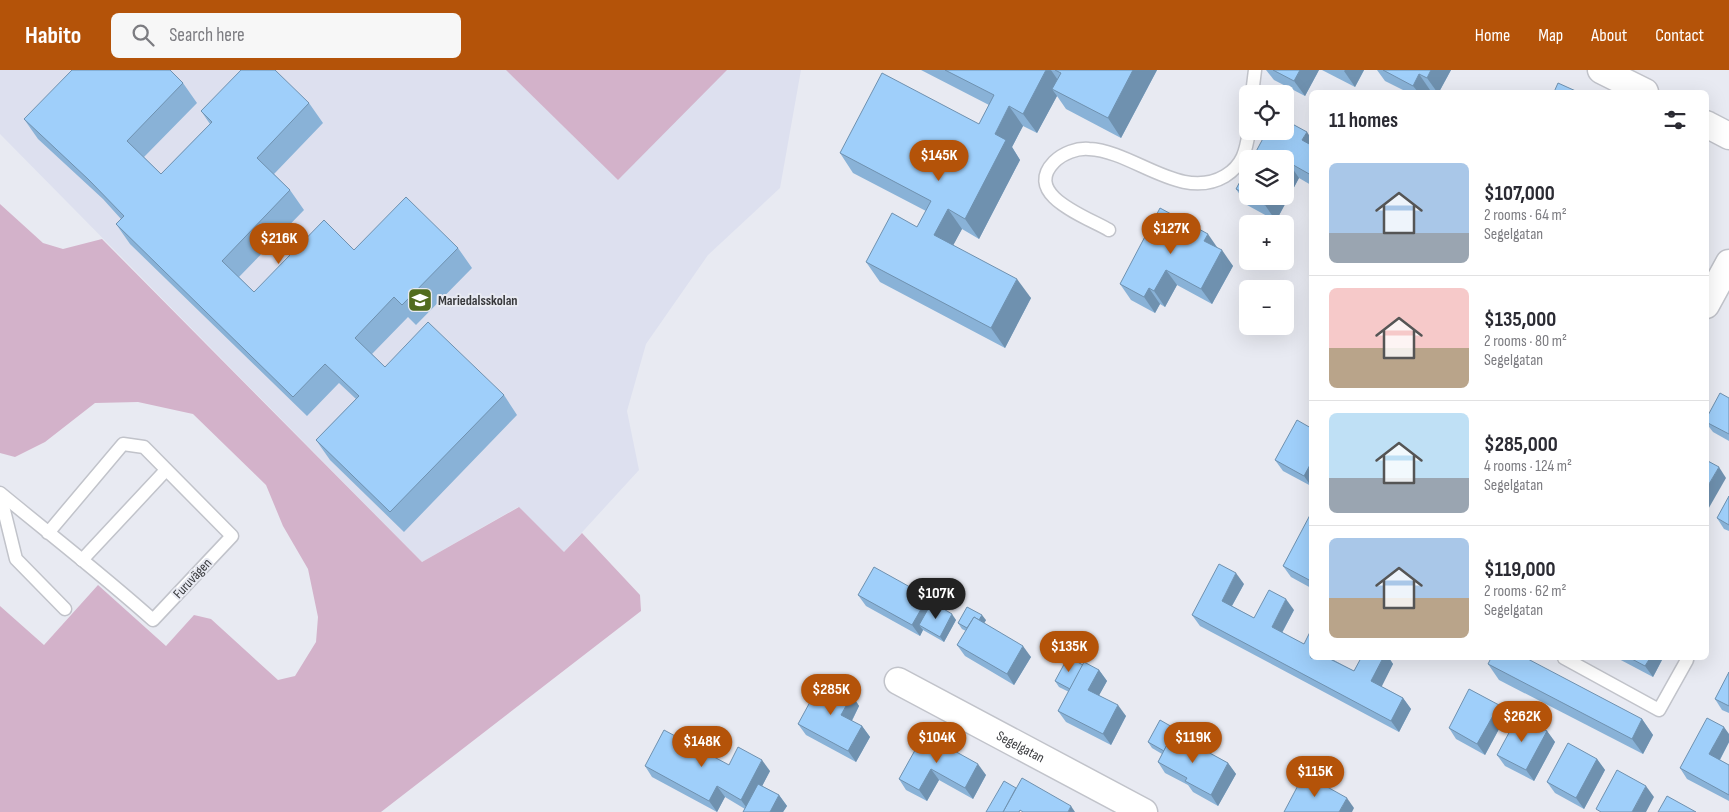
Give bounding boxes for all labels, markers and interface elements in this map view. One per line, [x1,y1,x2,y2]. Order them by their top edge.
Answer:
search box [111,13,461,58]
text: Habito [25,21,81,50]
icon: search [129,21,157,49]
text: Search here [169,24,245,47]
text: Home [1475,25,1510,46]
text: Map [1538,25,1563,46]
text: About [1591,25,1627,46]
text: Contact [1655,25,1704,46]
map controls [1239,85,1294,335]
button: locate [1239,85,1294,140]
icon: filters [1661,106,1689,134]
text: 11 homes [1329,108,1398,133]
pin: $145K [904,140,974,182]
text: $145K [921,146,957,165]
button: layers [1239,150,1294,205]
text: $107,000 [1484,181,1555,206]
icon: home [1369,183,1429,243]
text: 2 rooms · 64 m² [1484,206,1567,225]
pin: $127K [1136,212,1206,255]
button: + [1239,215,1294,270]
text: $127K [1153,219,1189,238]
pin: $216K [244,222,314,265]
text: Segelgatan [1484,225,1543,244]
text: $216K [261,229,297,248]
button: − [1239,280,1294,335]
school or university icon: Mariedalsskolan [407,287,433,313]
place label: Mariedalsskolan [438,292,518,309]
text: $135,000 [1484,307,1556,332]
icon: home [1369,308,1429,368]
text: 2 rooms · 80 m² [1484,332,1567,351]
text: Segelgatan [1484,351,1543,370]
text: $285,000 [1484,432,1558,457]
icon: home [1369,433,1429,493]
text: 4 rooms · 124 m² [1484,457,1572,476]
text: Segelgatan [1484,476,1543,495]
street label: Furuvägen [170,555,215,602]
text: $119,000 [1484,557,1556,582]
icon: home [1369,558,1429,618]
pin: $107K [901,578,971,620]
text: 2 rooms · 62 m² [1484,582,1567,601]
text: $107K [917,584,955,603]
text: Segelgatan [1484,601,1543,620]
pin: $135K [1034,630,1104,673]
text: $135K [1051,637,1087,656]
pin: $285K [796,674,866,716]
text: $285K [812,680,850,699]
pin: $262K [1487,700,1557,743]
text: $262K [1503,707,1541,726]
pin: $104K [902,722,972,764]
pin: $119K [1158,722,1228,764]
pin: $148K [667,726,737,768]
street label: Segelgatan [994,727,1047,766]
text: $104K [918,728,956,747]
text: $119K [1175,728,1211,747]
text: $148K [683,732,721,751]
pin: $115K [1280,756,1350,798]
text: $115K [1297,762,1333,781]

